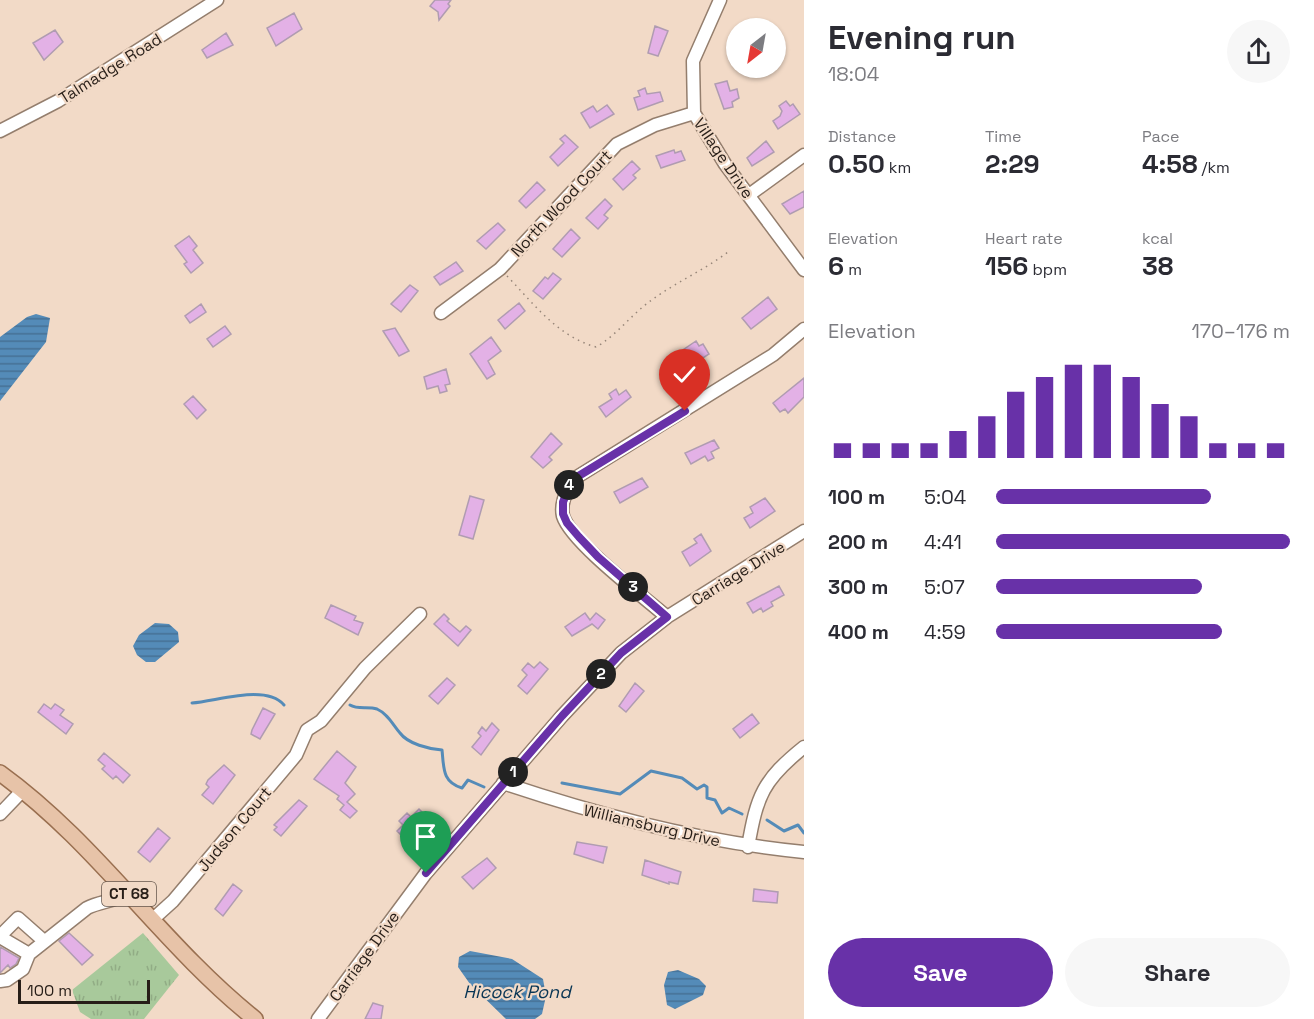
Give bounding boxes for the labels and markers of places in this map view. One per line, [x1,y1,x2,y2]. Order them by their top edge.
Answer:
pin [659,349,710,411]
pin: 4 [554,470,584,500]
pin: 3 [618,572,648,602]
pin: 2 [586,659,616,689]
pin: 1 [498,757,528,787]
pin [400,811,451,873]

